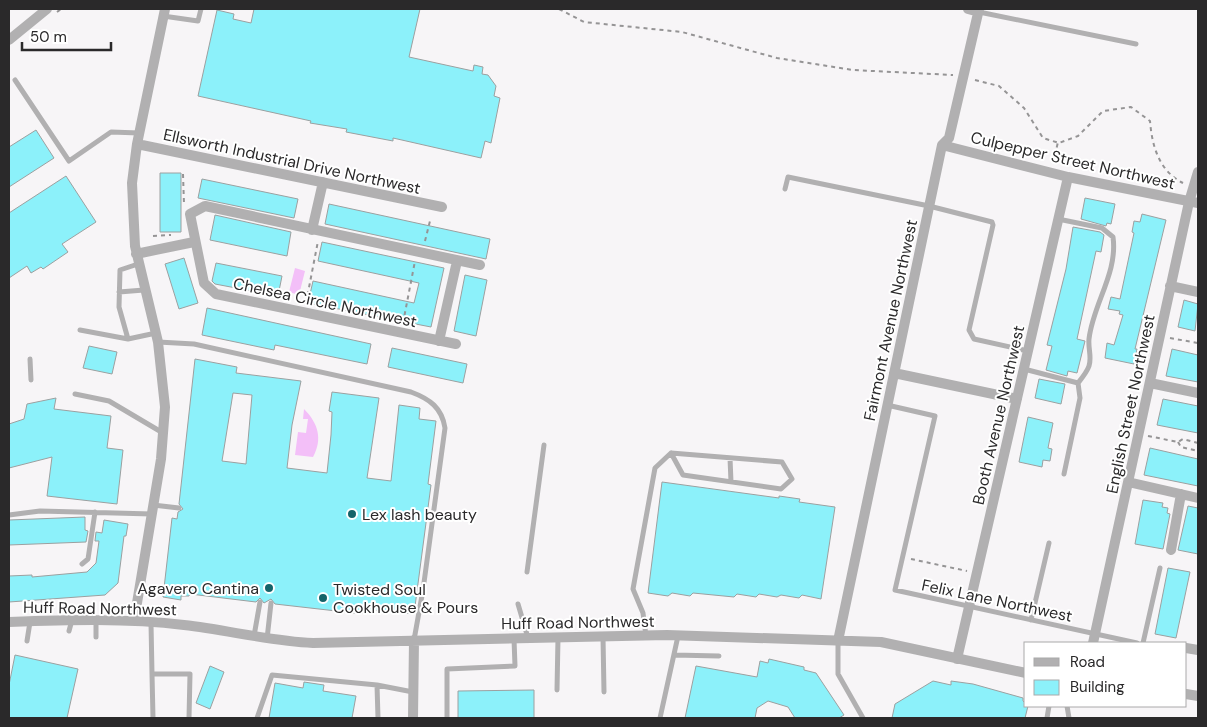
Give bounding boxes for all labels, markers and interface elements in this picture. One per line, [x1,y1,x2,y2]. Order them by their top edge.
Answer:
scale bar [22,20,111,52]
text: 50 m [30,27,67,47]
street label: Ellsworth Industrial Drive Northwest [161,124,422,199]
street label: Culpepper Street Northwest [969,127,1177,194]
street label: Fairmont Avenue Northwest [859,217,922,423]
street label: Chelsea Circle Northwest [231,273,419,332]
street label: English Street Northwest [1101,313,1160,496]
street label: Booth Avenue Northwest [968,323,1029,507]
place label: Lex lash beauty [362,504,477,525]
marker: Lex lash beauty [346,508,358,520]
street label: Felix Lane Northwest [920,574,1074,627]
place label: Agavero Cantina [137,578,259,599]
place label: Twisted Soul Cookhouse & Pours [333,579,478,618]
marker: Agavero Cantina [263,582,275,594]
marker: Twisted Soul Cookhouse & Pours [317,592,329,604]
street label: Huff Road Northwest [23,597,177,620]
street label: Huff Road Northwest [501,611,655,634]
legend [1024,642,1187,707]
text: Road [1070,652,1105,672]
text: Building [1070,677,1125,697]

